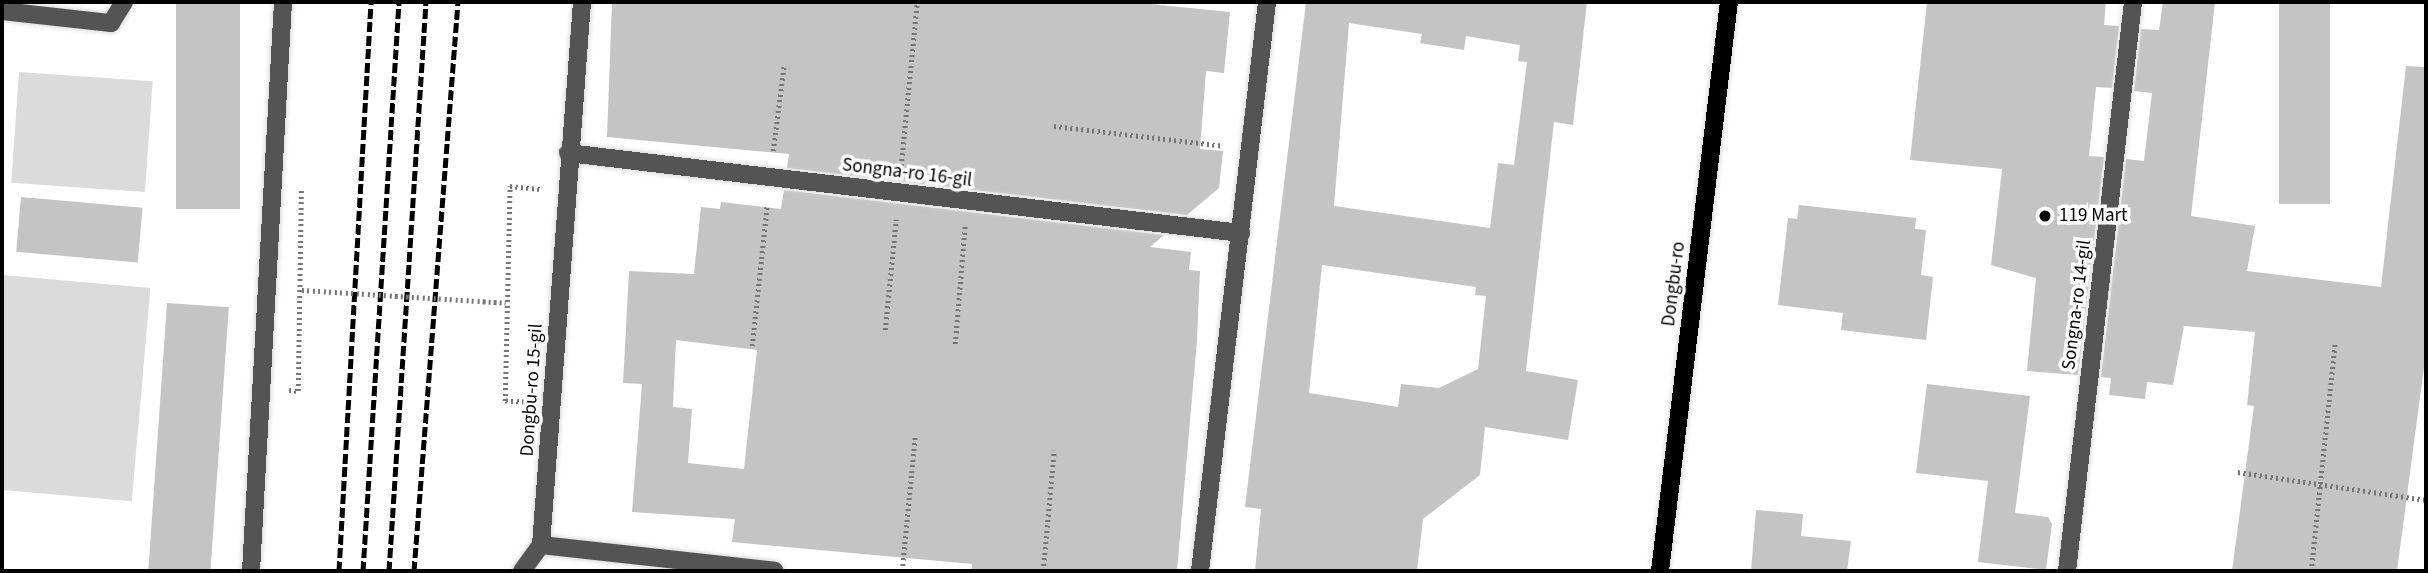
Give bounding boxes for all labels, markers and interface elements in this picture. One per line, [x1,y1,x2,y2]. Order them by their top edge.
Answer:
street label: Songna-ro 16-gil [841,154,973,192]
place label: 119 Mart [2059,205,2128,227]
marker: 119 Mart [2037,208,2053,224]
street label: Songna-ro 14-gil [2058,239,2096,371]
street label: Dongbu-ro [1657,240,1691,328]
street label: Dongbu-ro 15-gil [516,323,548,457]

